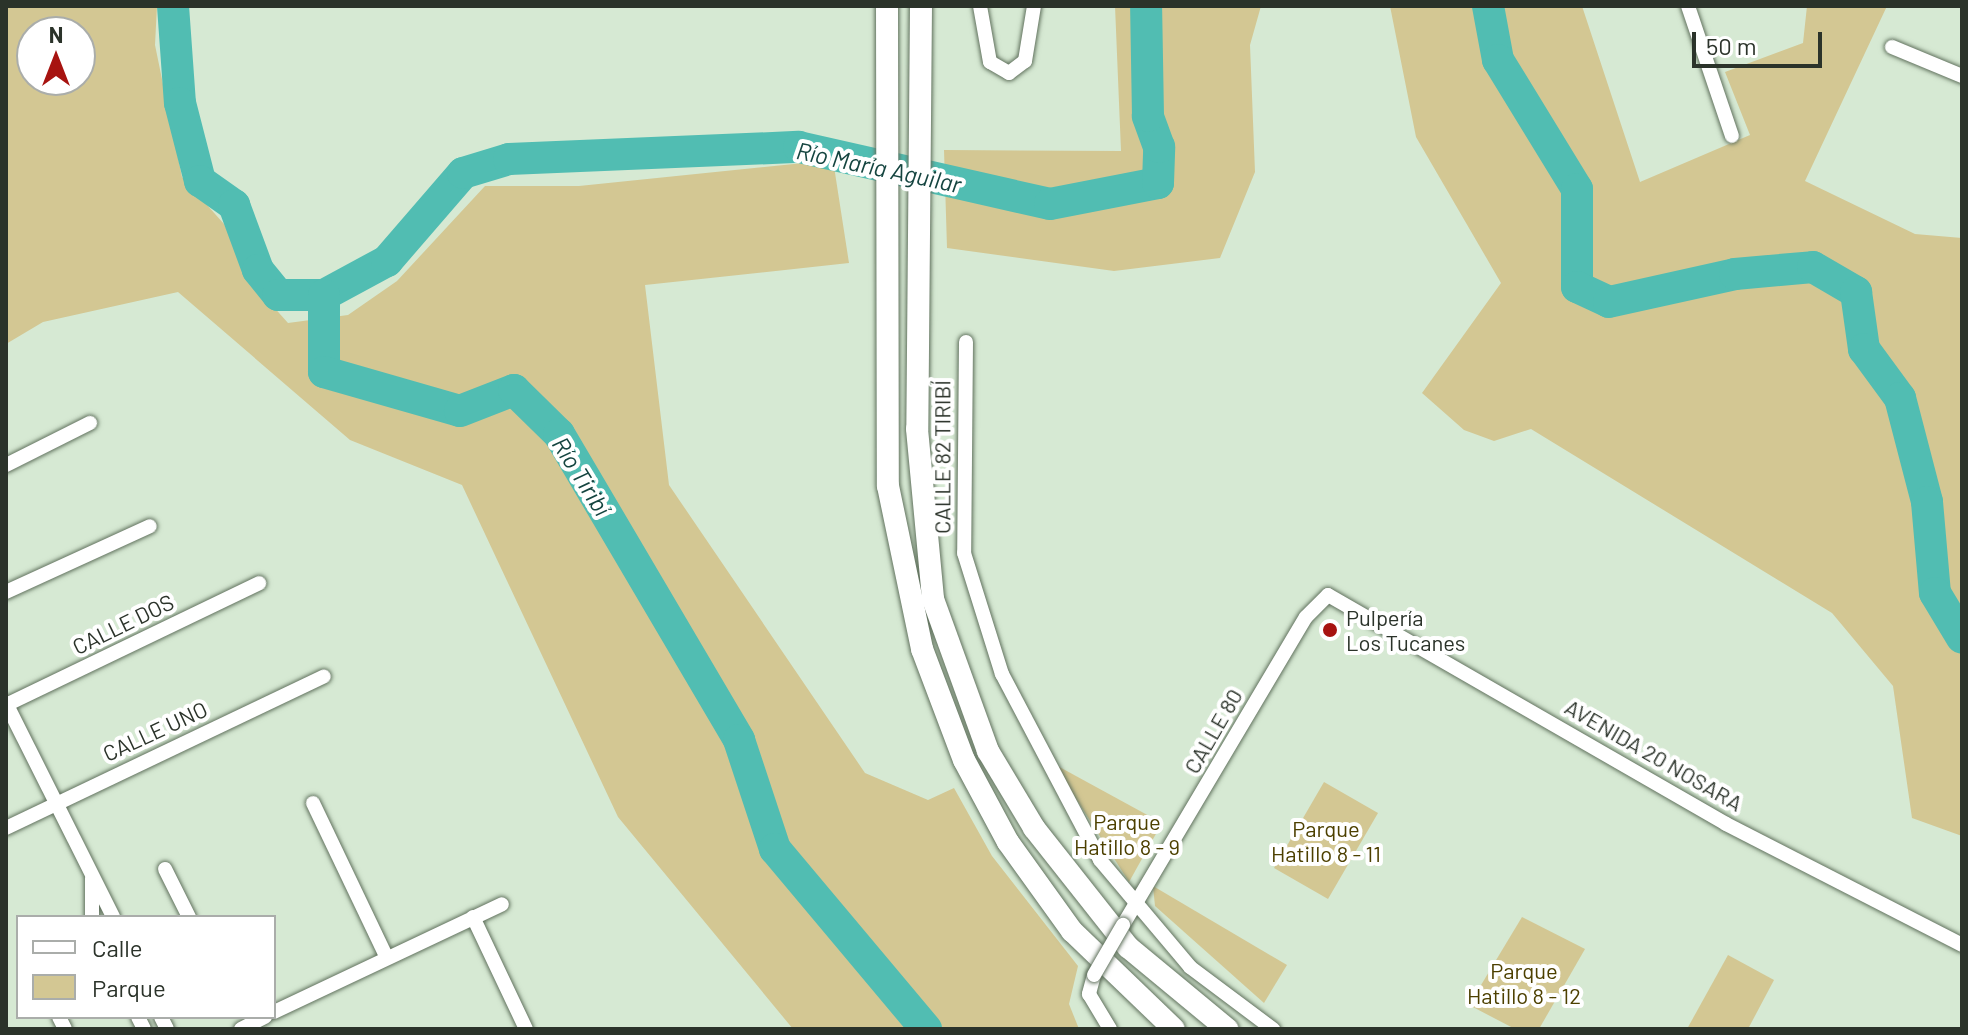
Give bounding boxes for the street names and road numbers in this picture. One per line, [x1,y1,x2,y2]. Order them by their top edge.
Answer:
street label: CALLE 82 TIRIBÍ [929,380,955,534]
street label: CALLE DOS [68,588,178,660]
street label: CALLE 80 [1178,684,1248,778]
street label: AVENIDA 20 NOSARA [1561,693,1747,817]
street label: CALLE UNO [99,695,211,767]

